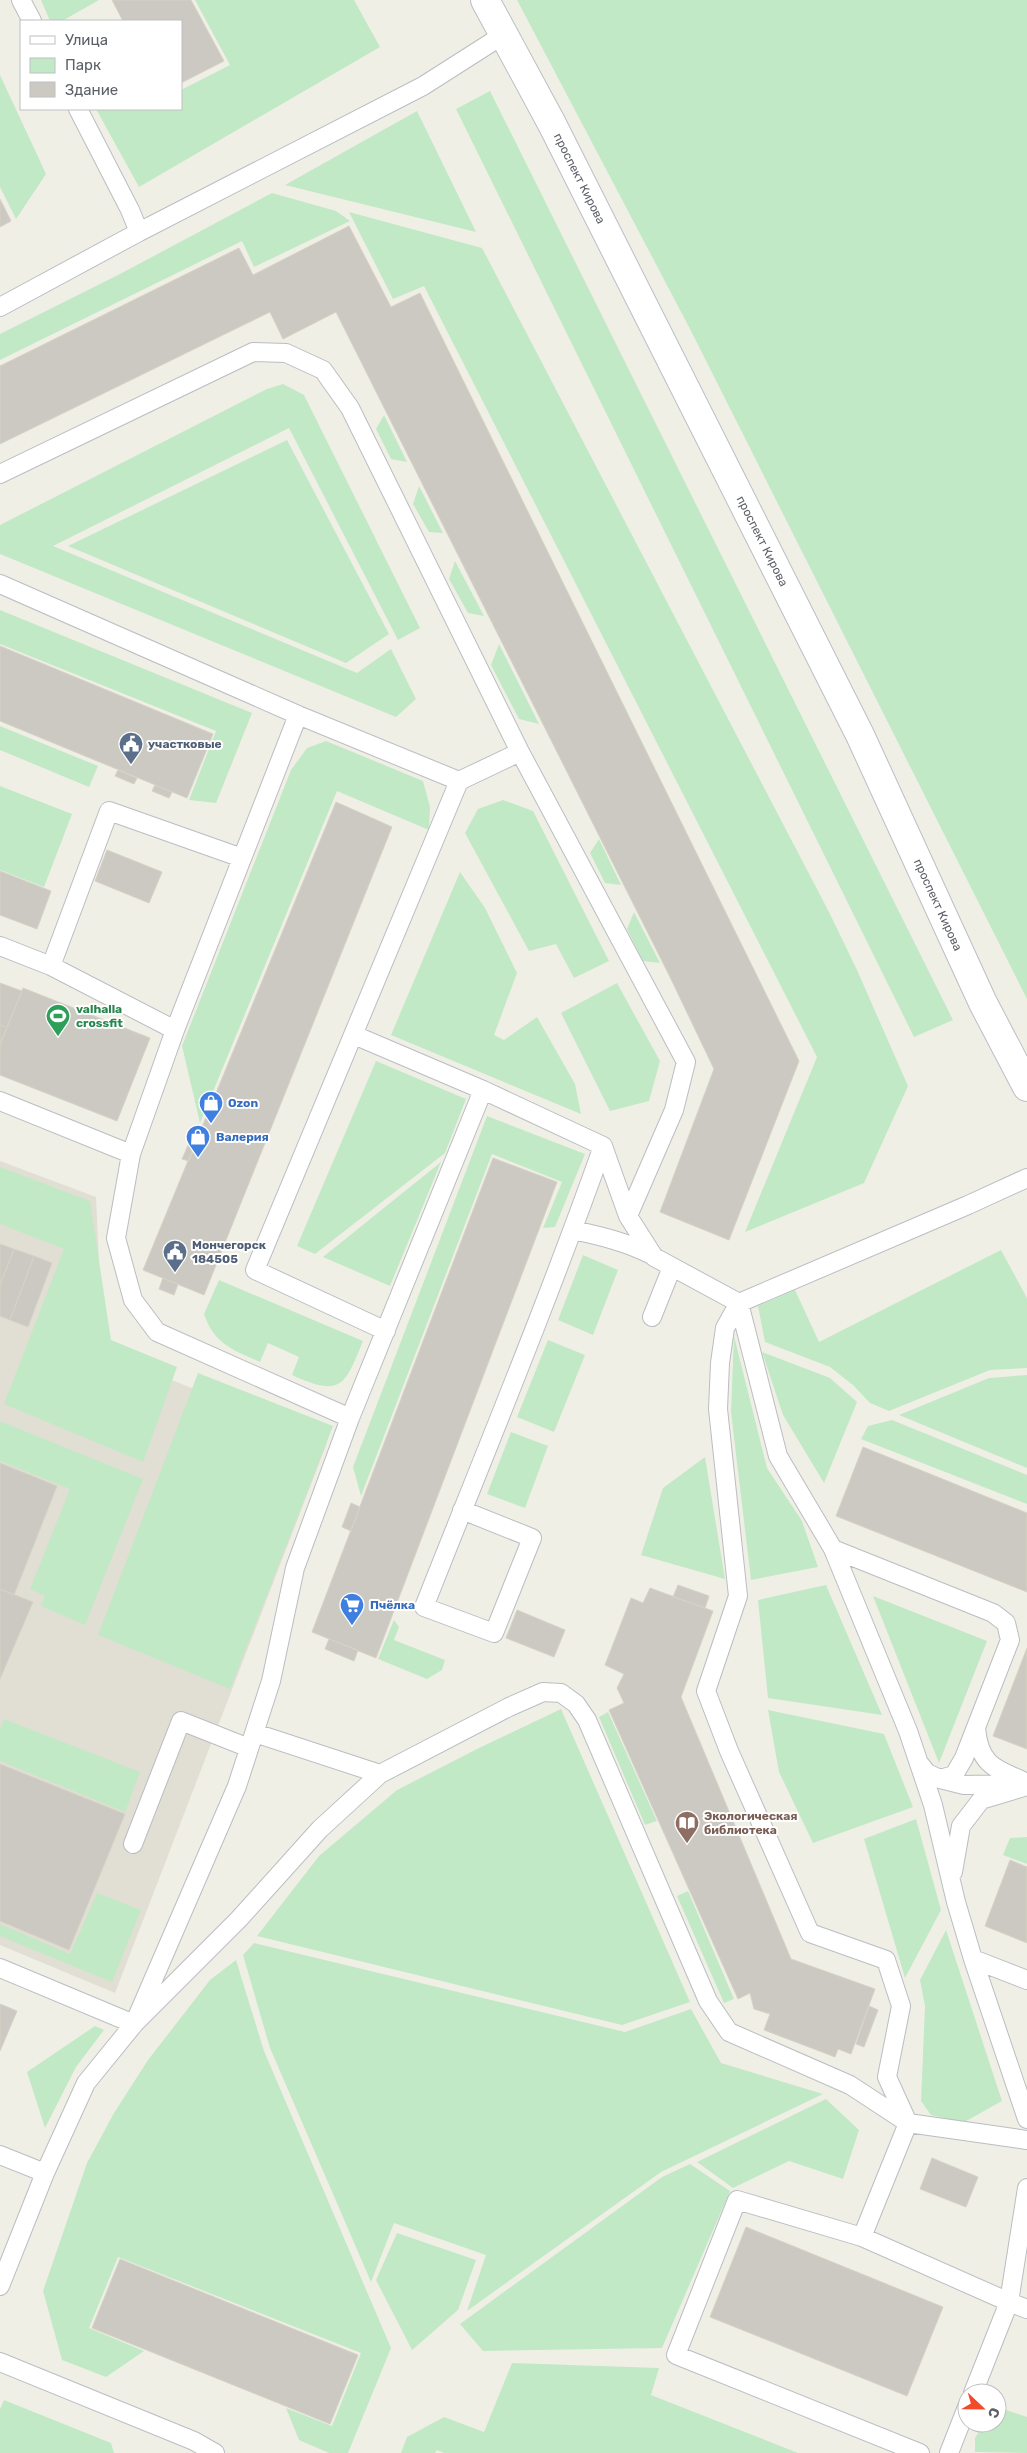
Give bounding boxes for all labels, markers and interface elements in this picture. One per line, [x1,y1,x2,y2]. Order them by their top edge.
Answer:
legend [20,20,182,110]
text: Улица [65,31,108,49]
text: Парк [65,56,101,74]
text: Здание [65,81,118,99]
street label: проспект Кирова [551,131,608,226]
street label: проспект Кирова [734,493,791,589]
public building icon: участковые [118,731,144,765]
place label: участковые [148,737,222,751]
street label: проспект Кирова [911,857,965,953]
place label: valhalla crossfit [76,1002,123,1030]
sports icon: valhalla crossfit [45,1003,71,1037]
shop icon: Ozon [198,1090,224,1124]
place label: Ozon [228,1096,258,1110]
shop icon: Валерия [185,1124,211,1158]
place label: Валерия [216,1130,269,1144]
place label: Мончегорск 184505 [192,1238,267,1266]
public building icon: Мончегорск 184505 [162,1239,188,1273]
supermarket icon: Пчёлка [339,1592,365,1626]
place label: Пчёлка [370,1598,415,1612]
place label: Экологическая библиотека [704,1809,798,1837]
library icon: Экологическая библиотека [674,1810,700,1844]
north arrow [957,2383,1007,2433]
text: С [984,2405,1003,2421]

